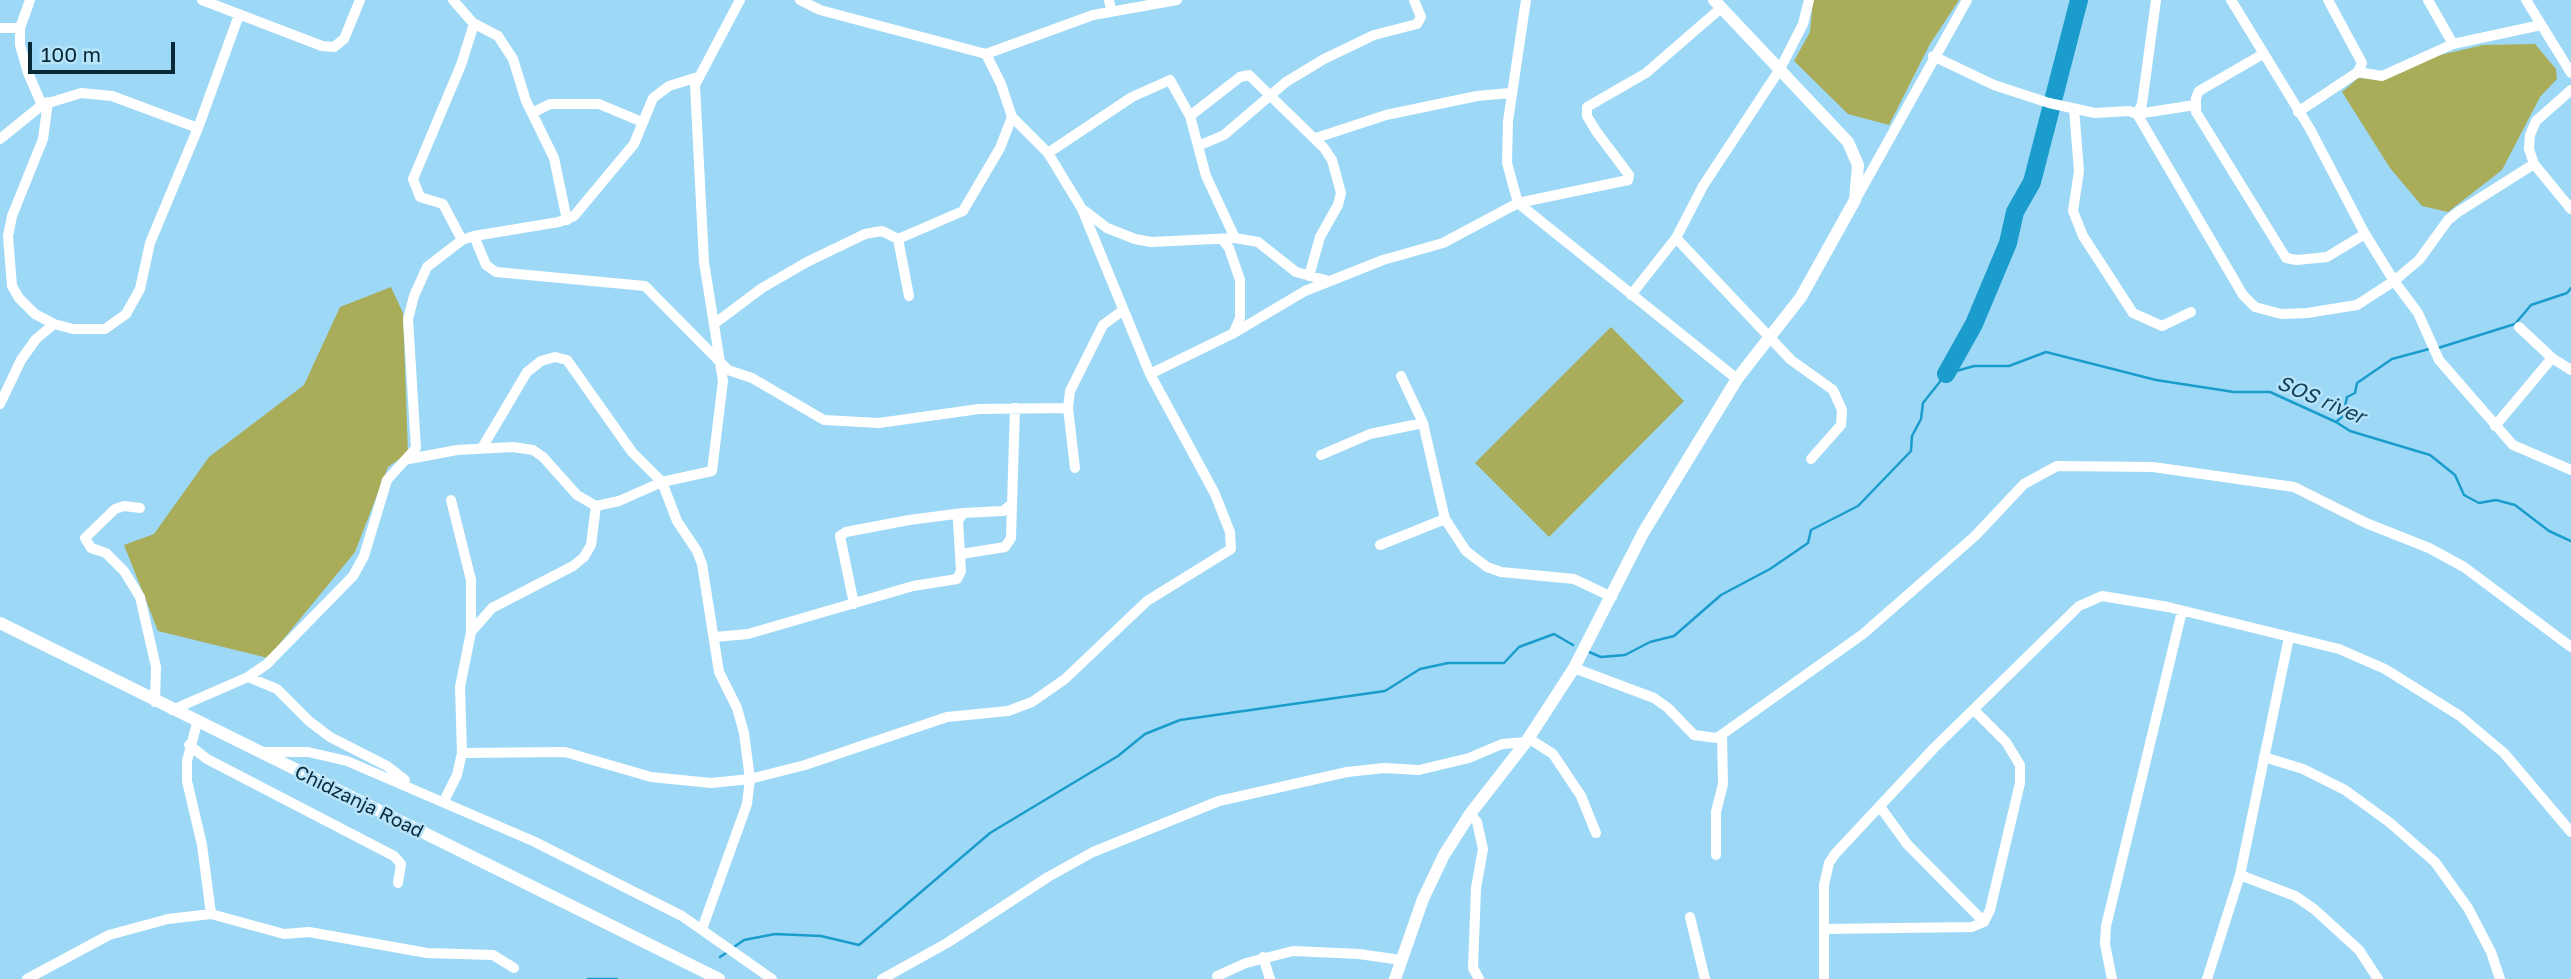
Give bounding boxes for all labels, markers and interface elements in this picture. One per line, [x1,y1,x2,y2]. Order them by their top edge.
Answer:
scale bar [32,28,178,72]
text: 100 m [41,41,101,67]
water label: SOS river [2273,370,2369,430]
street label: Chidzanja Road [291,761,427,843]

